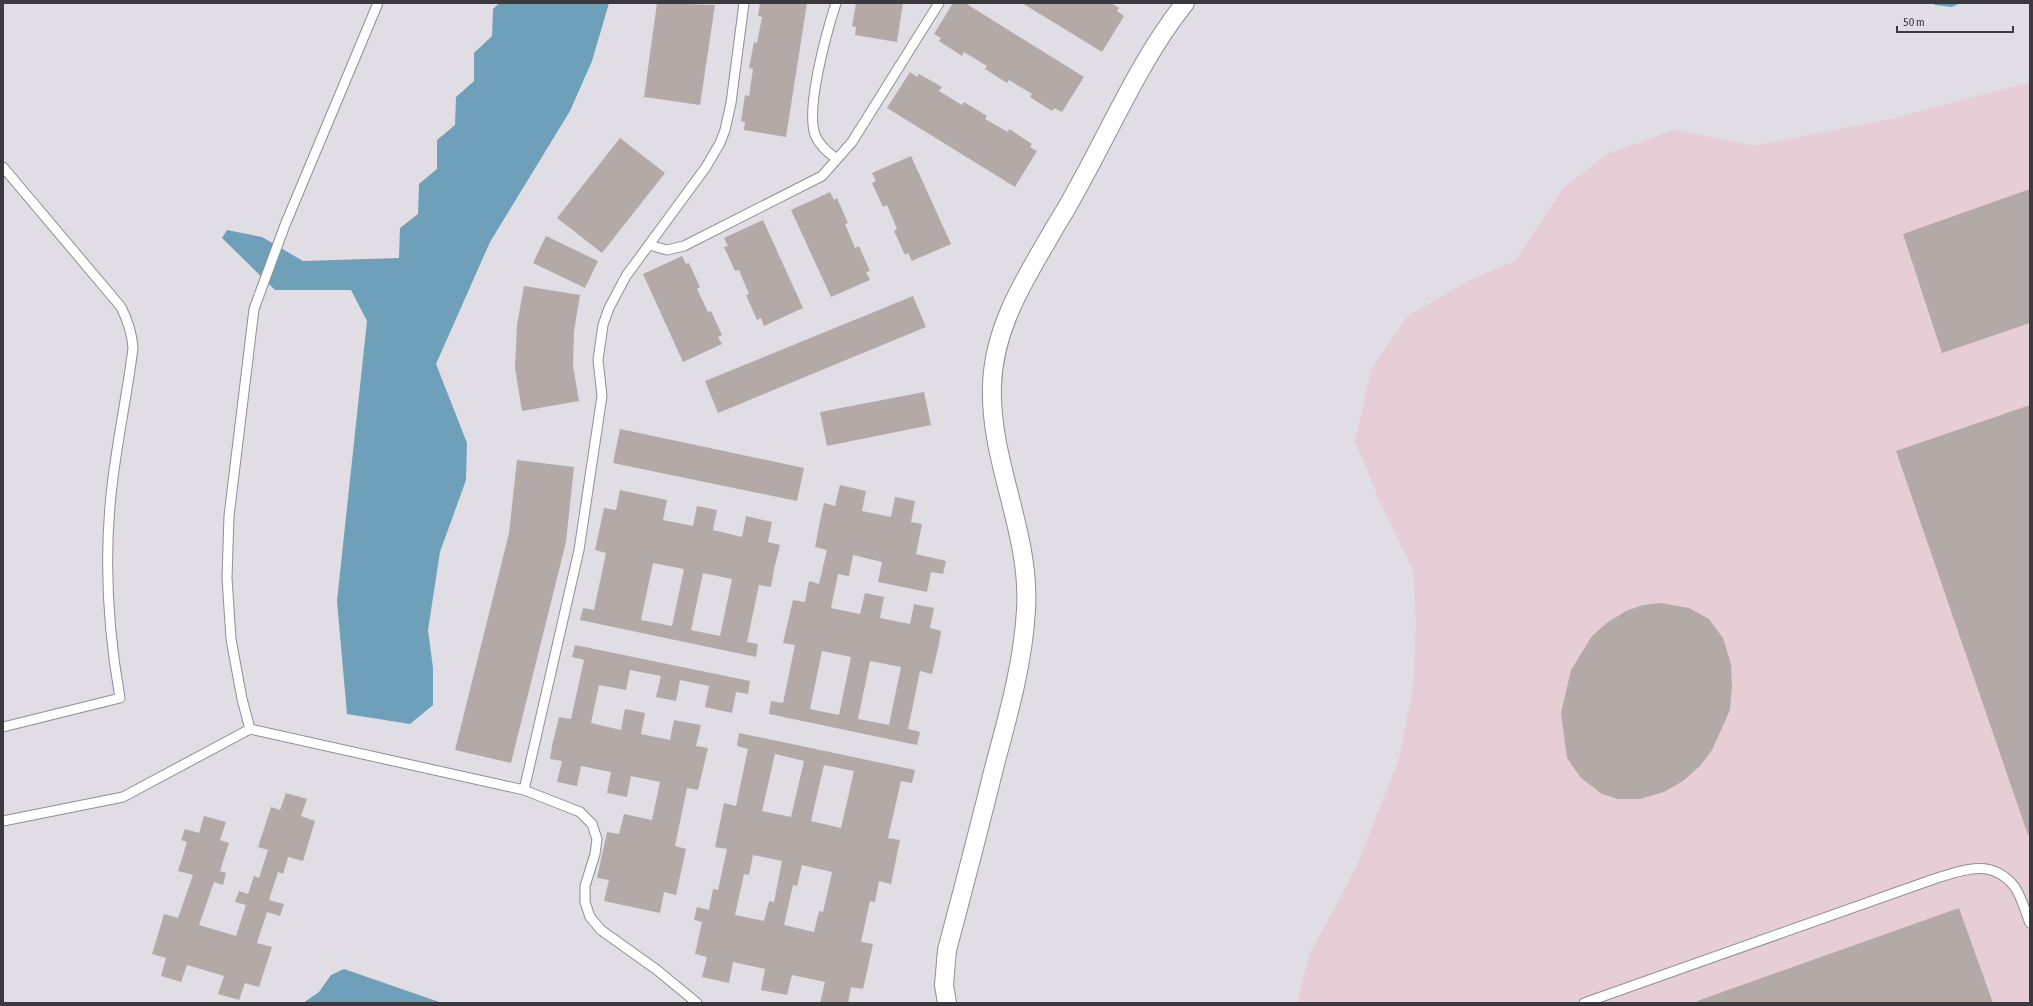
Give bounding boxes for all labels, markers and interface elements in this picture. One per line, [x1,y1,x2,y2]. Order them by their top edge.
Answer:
scale bar [1897,8,2013,34]
text: 50 m [1903,15,1925,29]

